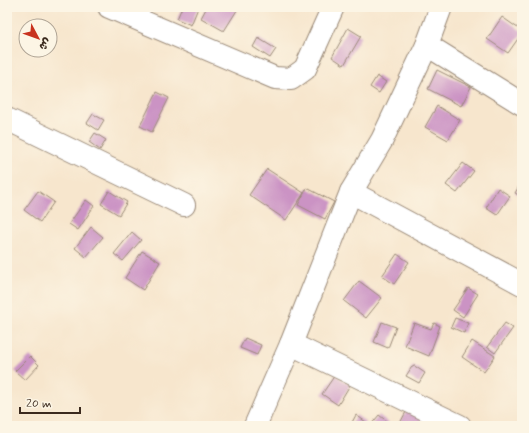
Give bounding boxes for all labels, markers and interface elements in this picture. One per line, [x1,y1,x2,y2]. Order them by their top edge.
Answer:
north arrow [18,18,58,58]
text: ش [36,35,54,53]
scale bar [20,389,80,415]
text: 20 m [26,396,52,412]

